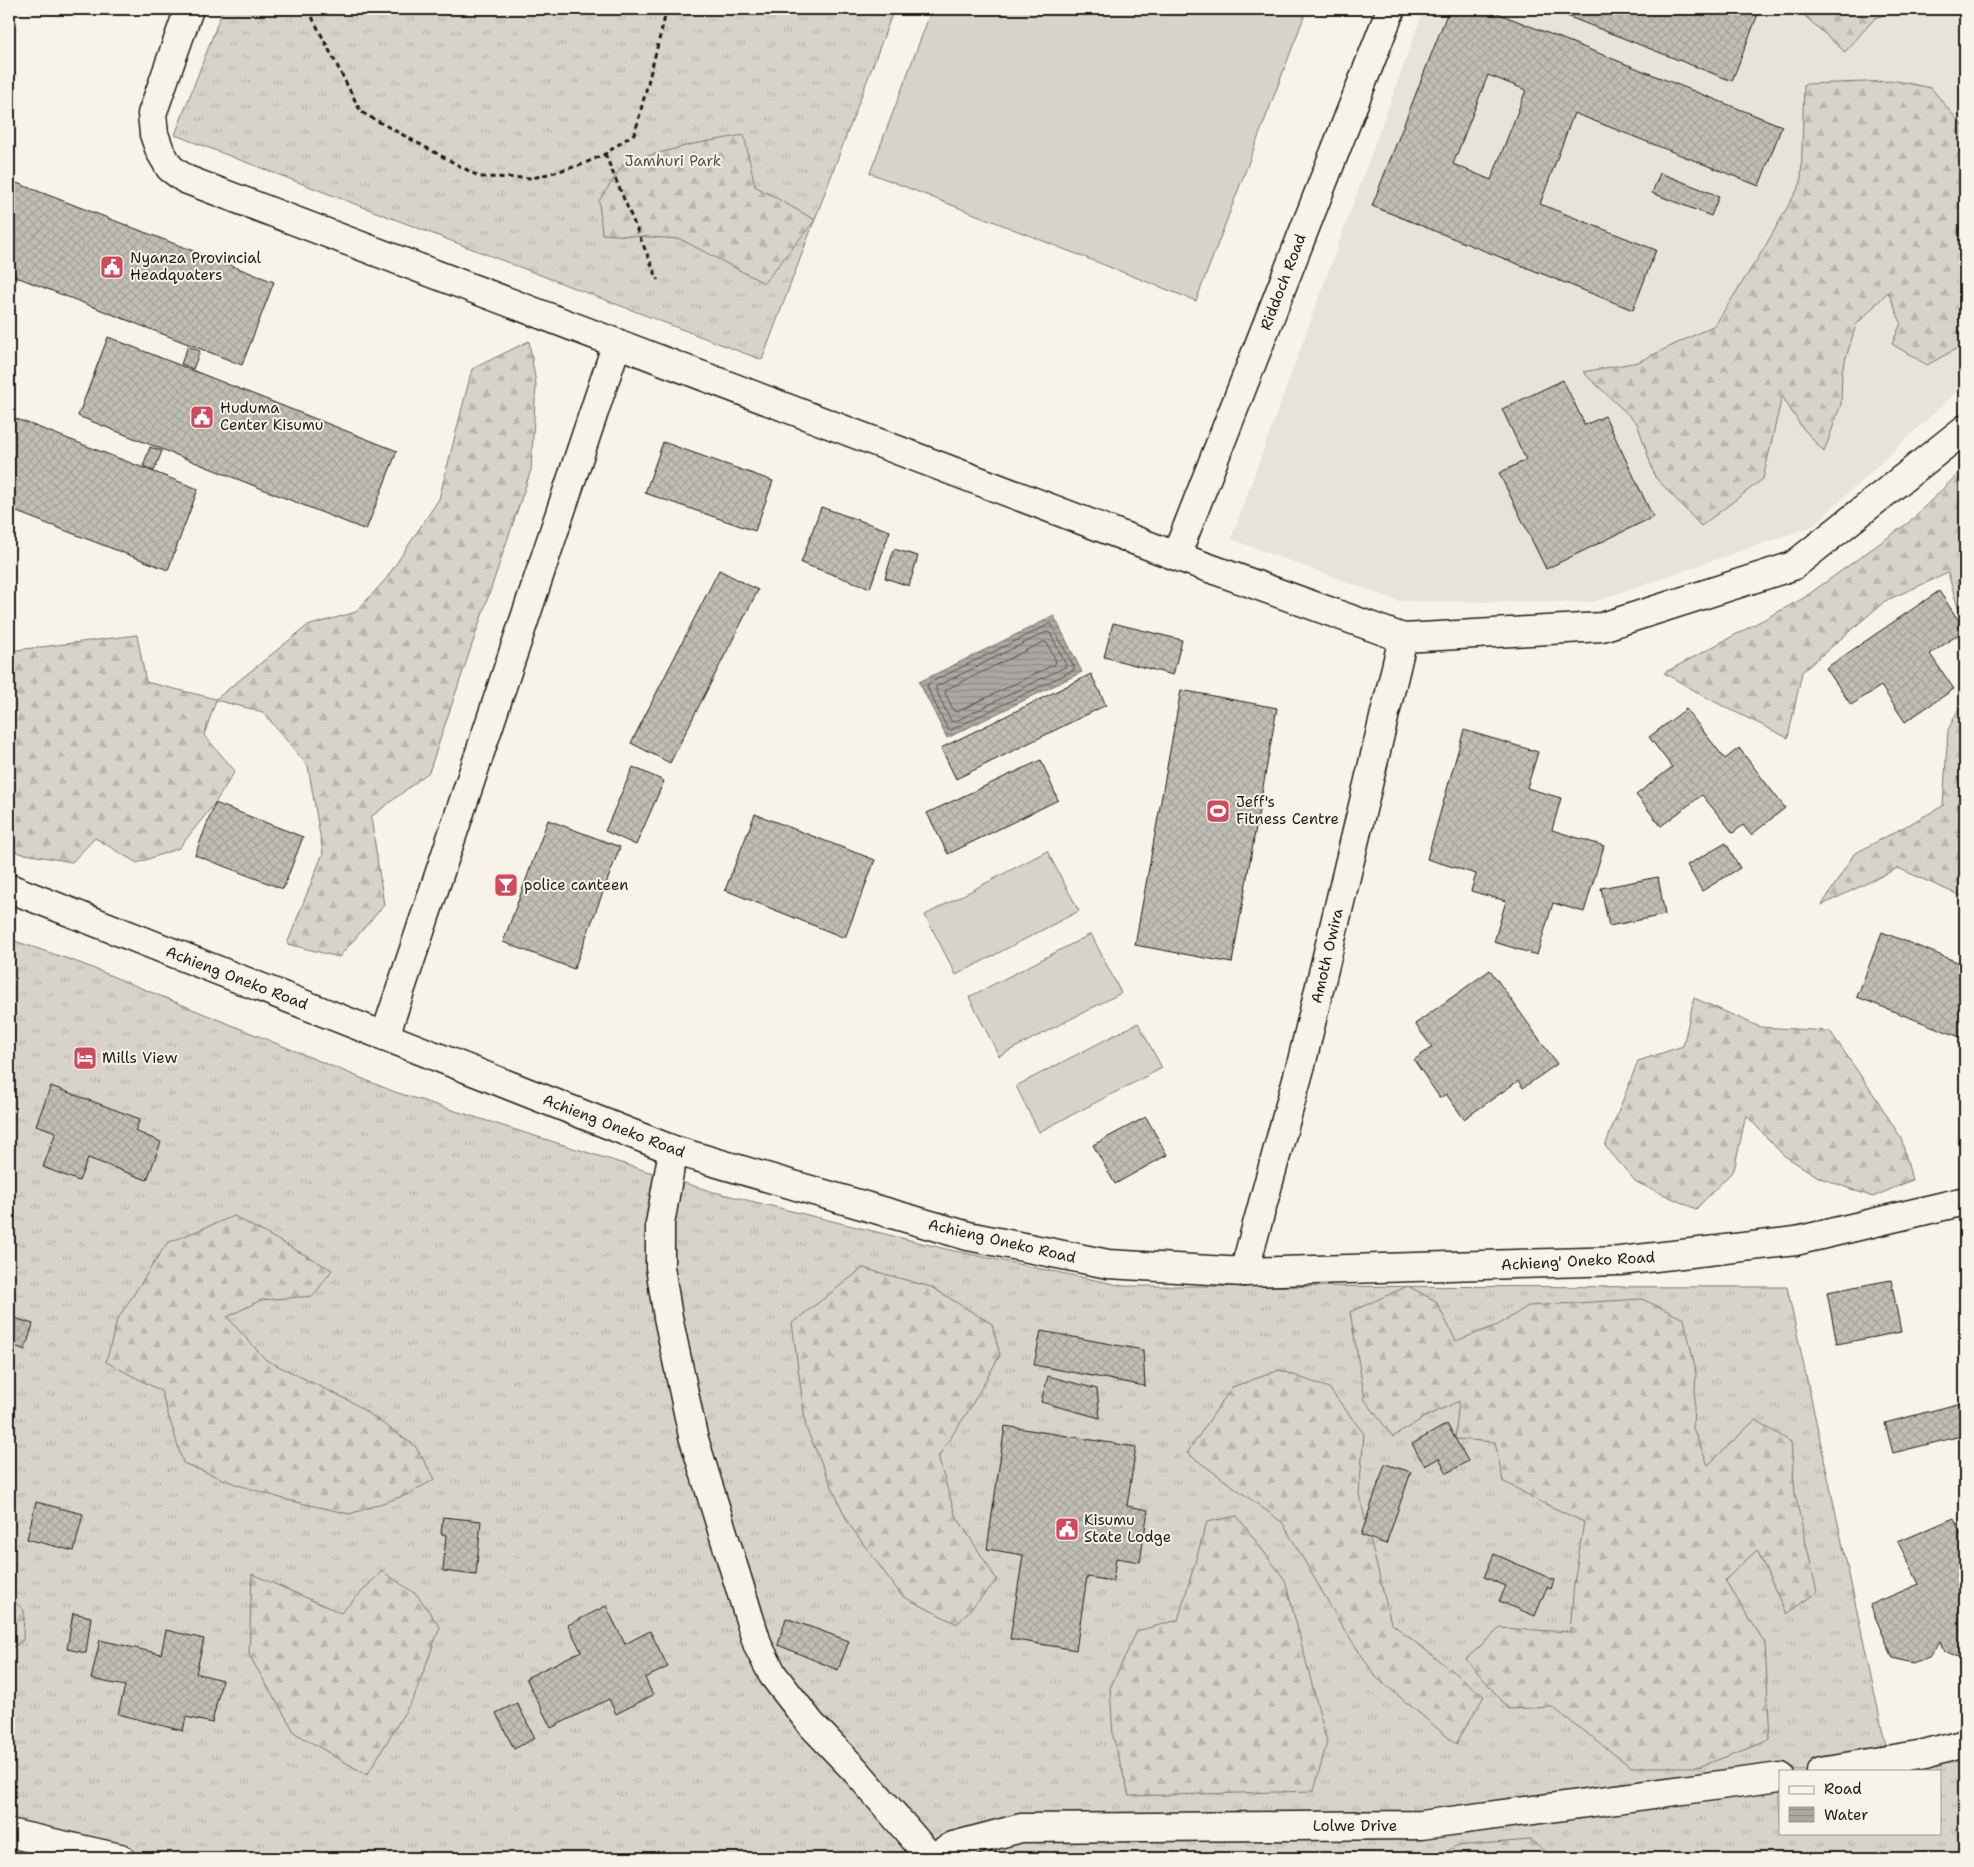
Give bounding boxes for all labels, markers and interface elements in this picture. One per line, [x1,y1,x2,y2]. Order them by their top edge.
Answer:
park label: Jamhuri Park [625,151,721,171]
street label: Riddoch Road [1255,231,1311,333]
place label: Nyanza Provincial Headquaters [130,248,262,285]
public building icon: Nyanza Provincial Headquaters [99,254,125,280]
place label: Huduma Center Kisumu [220,398,323,435]
public building icon: Huduma Center Kisumu [189,404,215,430]
place label: Jeff's Fitness Centre [1236,792,1339,829]
sports icon: Jeff's Fitness Centre [1205,798,1231,824]
bar icon: police canteen [493,872,519,898]
place label: police canteen [524,875,628,895]
street label: Amoth Owira [1306,906,1348,1005]
street label: Achieng Oneko Road [163,942,312,1015]
hotel icon: Mills View [72,1045,98,1071]
place label: Mills View [102,1048,178,1068]
street label: Achieng Oneko Road [540,1090,689,1163]
street label: Achieng Oneko Road [926,1214,1078,1268]
street label: Achieng' Oneko Road [1501,1247,1656,1275]
place label: Kisumu State Lodge [1084,1510,1171,1547]
public building icon: Kisumu State Lodge [1054,1516,1080,1542]
legend [1779,1770,1942,1834]
text: Road [1824,1779,1862,1799]
text: Water [1824,1805,1868,1825]
street label: Lolwe Drive [1313,1816,1397,1836]

